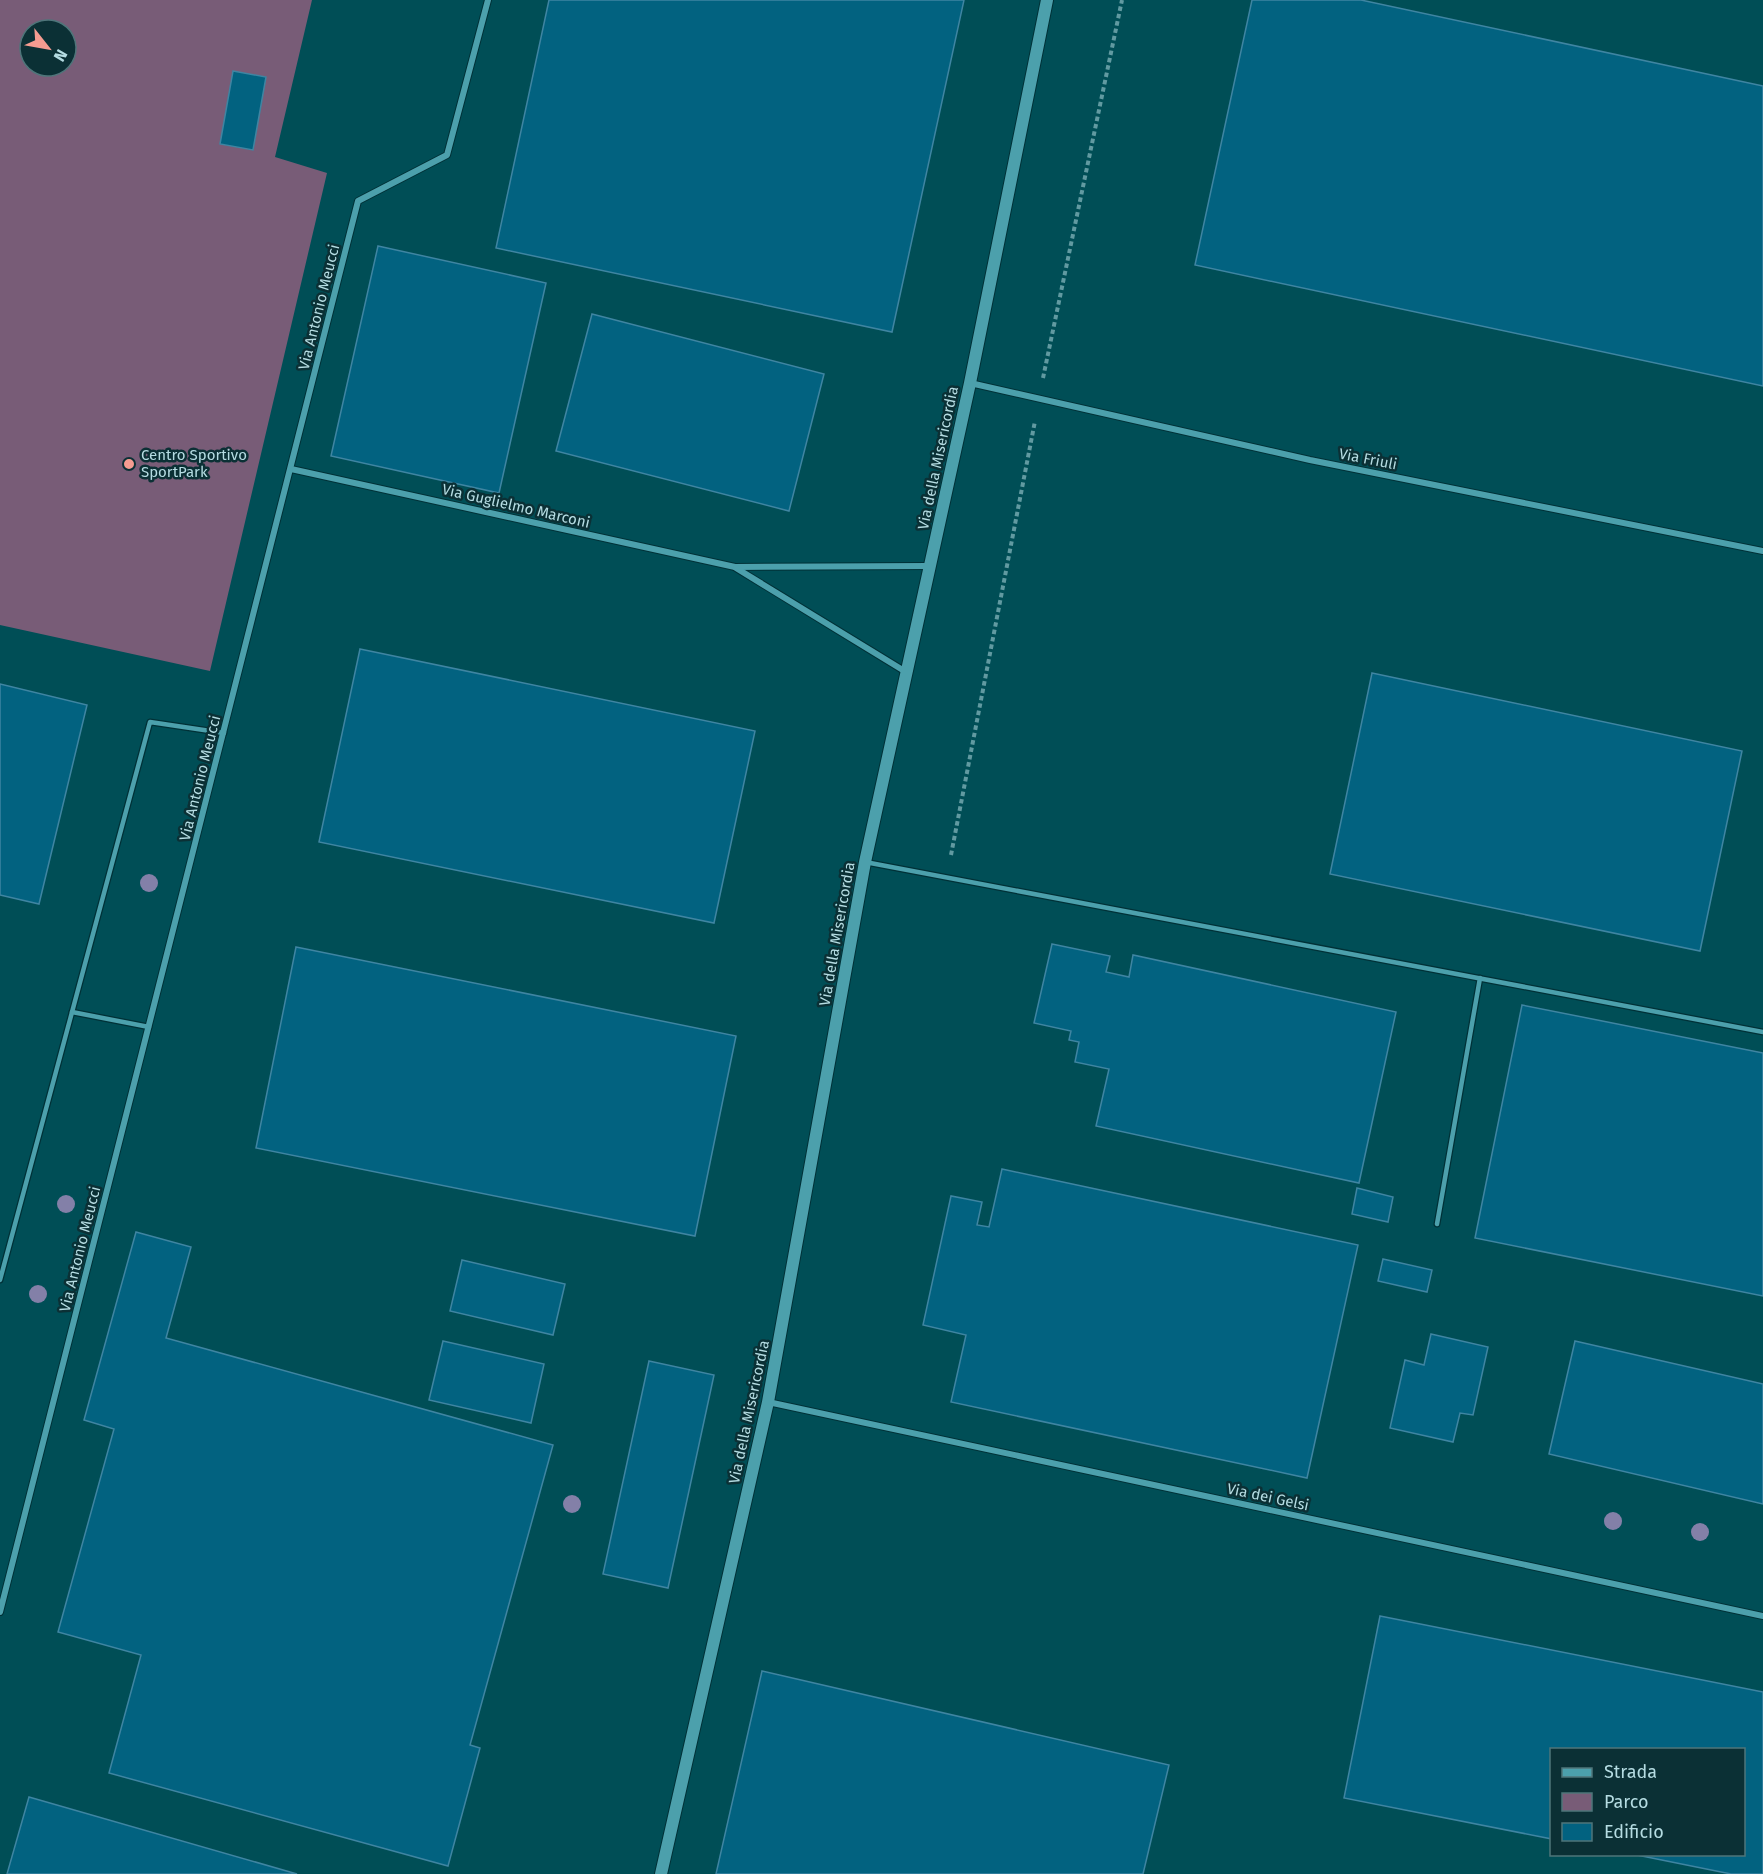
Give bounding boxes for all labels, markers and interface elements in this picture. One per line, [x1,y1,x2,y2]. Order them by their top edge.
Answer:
north arrow [18,18,78,78]
text: N [50,46,71,65]
street label: Via Antonio Meucci [295,242,343,372]
street label: Via della Misericordia [914,385,962,531]
street label: Via Friuli [1337,445,1399,473]
place label: Centro Sportivo SportPark [141,446,247,481]
marker: Centro Sportivo SportPark [122,457,136,471]
street label: Via Guglielmo Marconi [440,480,592,532]
street label: Via Antonio Meucci [176,713,224,843]
street label: Via della Misericordia [815,860,859,1008]
street label: Via Antonio Meucci [56,1184,104,1314]
street label: Via della Misericordia [725,1339,773,1485]
street label: Via dei Gelsi [1225,1480,1311,1514]
legend [1550,1748,1745,1856]
text: Strada [1604,1761,1657,1783]
text: Parco [1604,1791,1648,1813]
text: Edificio [1604,1821,1664,1843]

